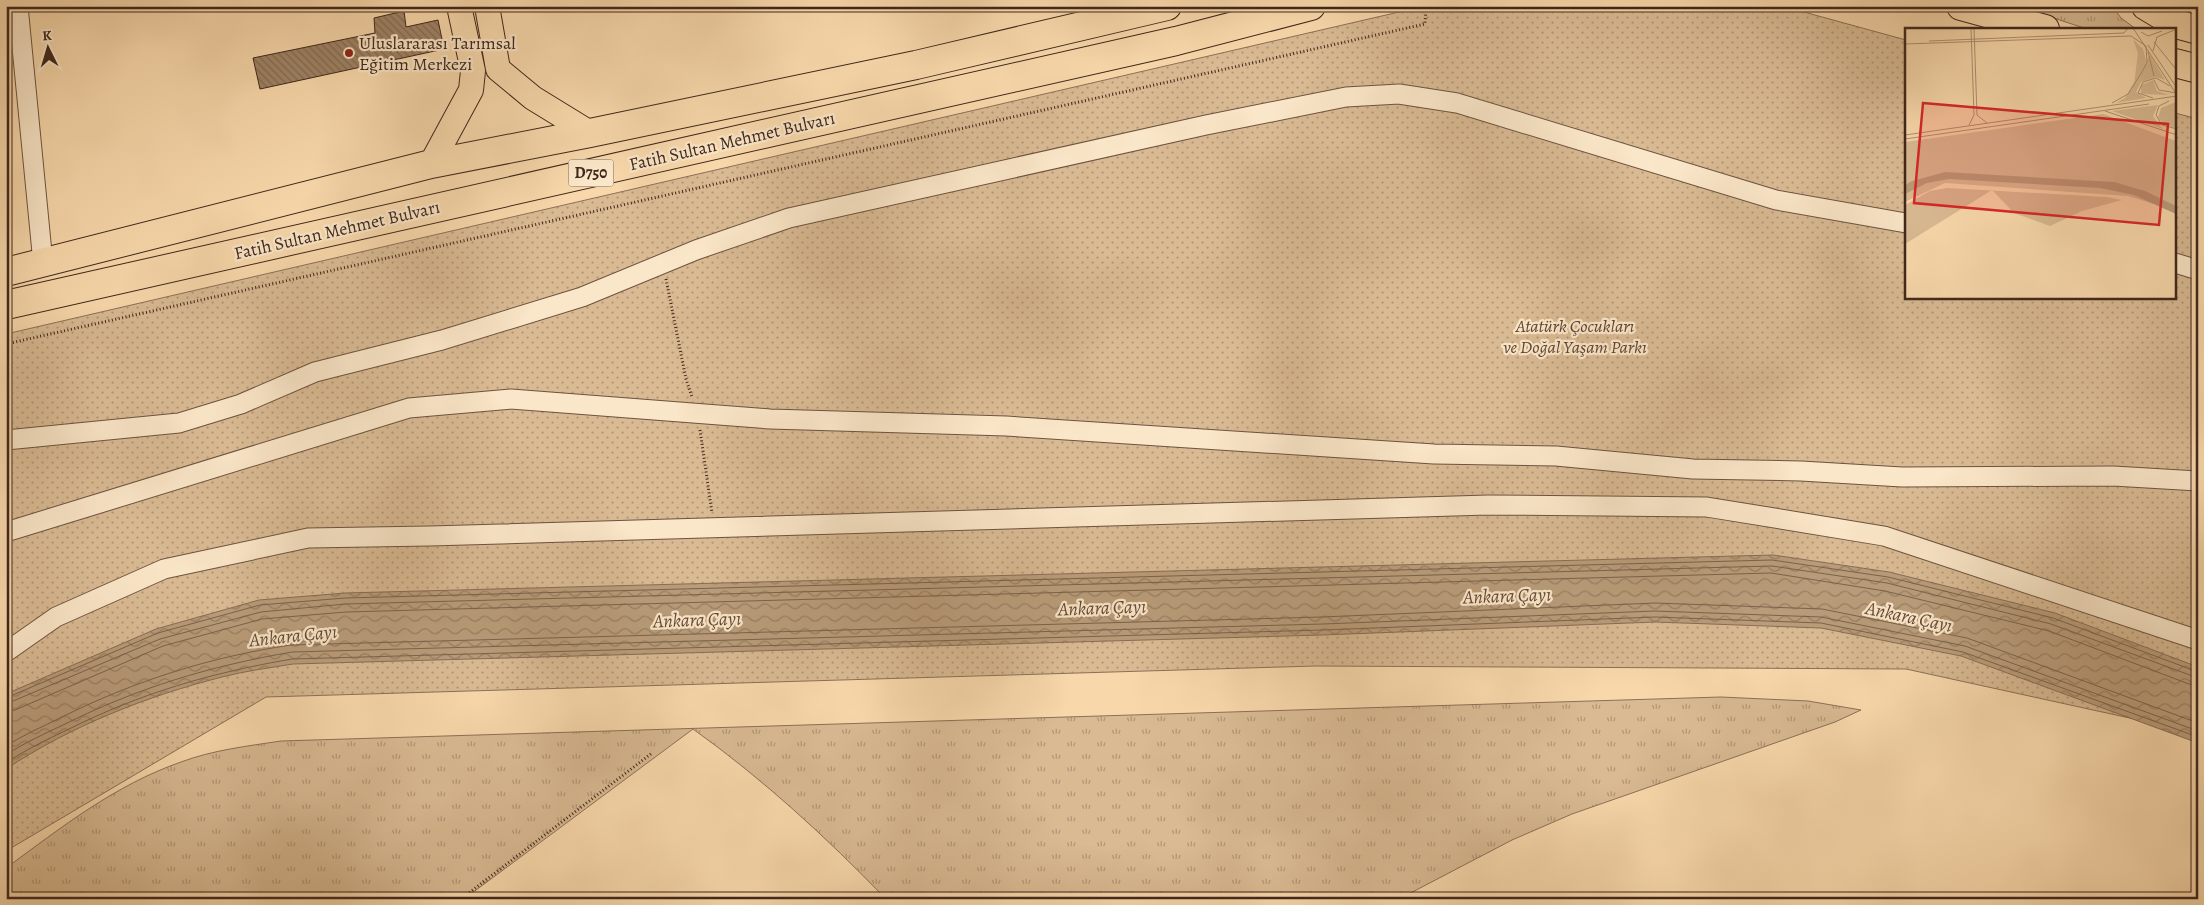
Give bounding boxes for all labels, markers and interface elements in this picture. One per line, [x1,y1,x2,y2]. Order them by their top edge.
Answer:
north arrow [22,22,72,72]
text: K [41,26,53,45]
inset map [1905,28,2176,299]
place label: Uluslararası Tarımsal Eğitim Merkezi [359,31,516,76]
marker: Uluslararası Tarımsal Eğitim Merkezi [343,47,355,59]
street label: Fatih Sultan Mehmet Bulvarı [627,106,837,176]
road number: D750 [568,160,614,187]
street label: Fatih Sultan Mehmet Bulvarı [232,195,442,265]
park label: Atatürk Çocukları ve Doğal Yaşam Parkı [1503,314,1647,359]
water label: Ankara Çayı [1462,581,1551,611]
water label: Ankara Çayı [1057,593,1146,623]
water label: Ankara Çayı [1862,595,1955,639]
water label: Ankara Çayı [652,605,741,635]
water label: Ankara Çayı [247,618,338,654]

